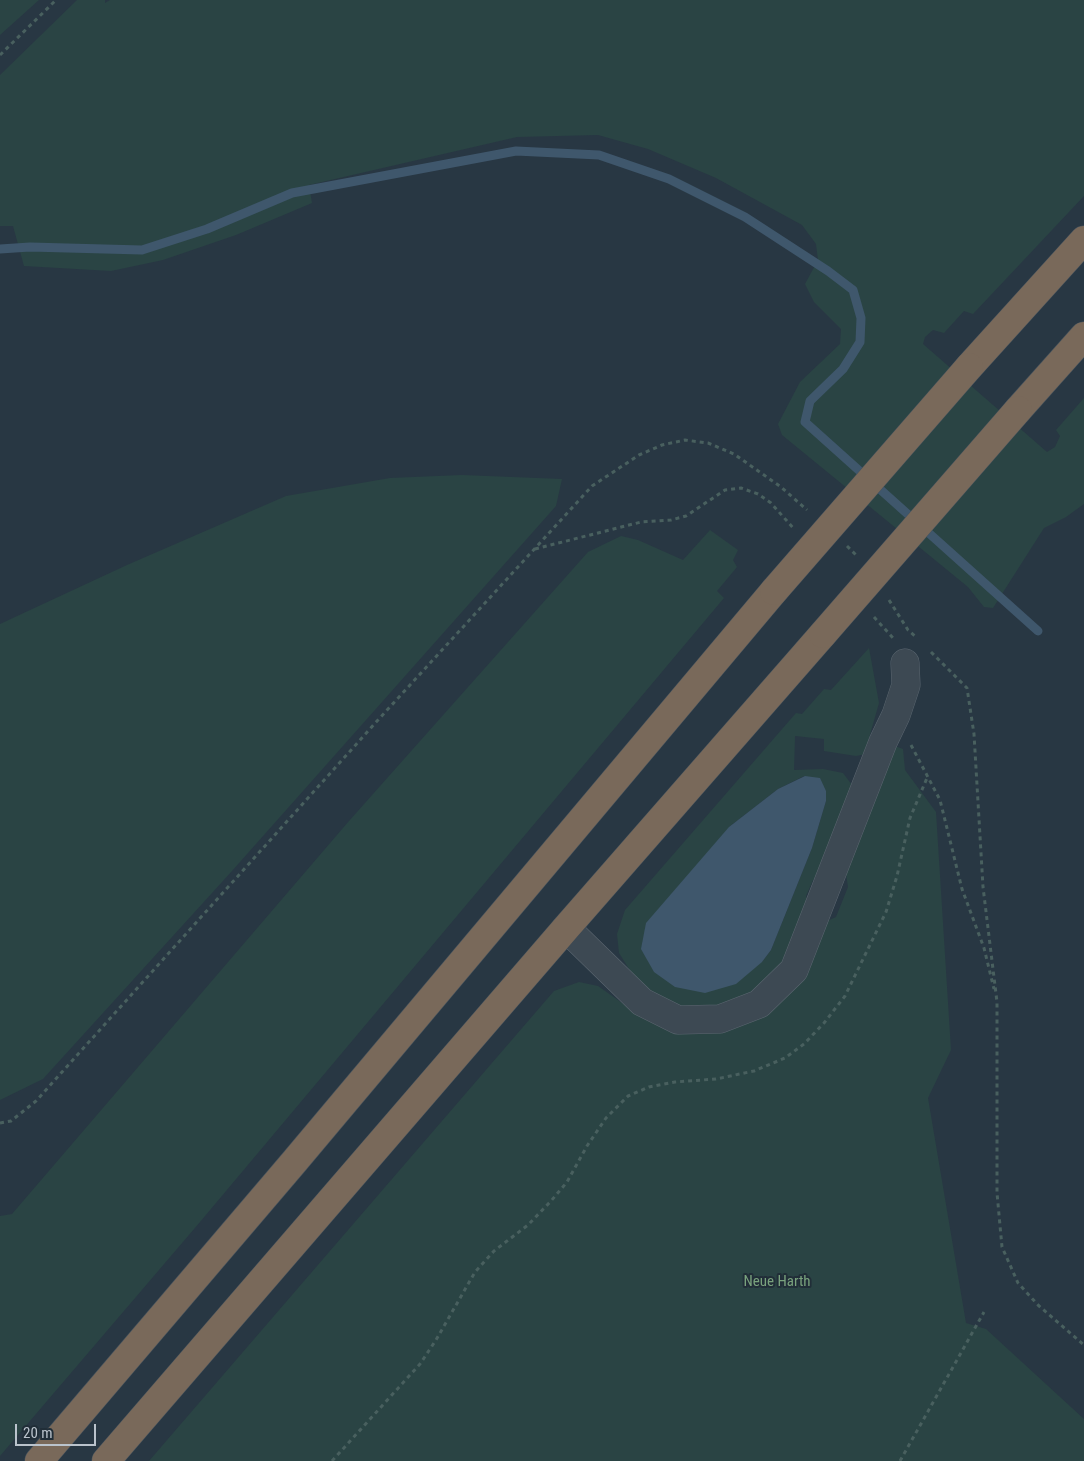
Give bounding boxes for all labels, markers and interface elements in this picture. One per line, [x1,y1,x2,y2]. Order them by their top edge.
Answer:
park label: Neue Harth [743,1273,811,1291]
scale bar [18,1414,99,1446]
text: 20 m [23,1424,53,1442]

